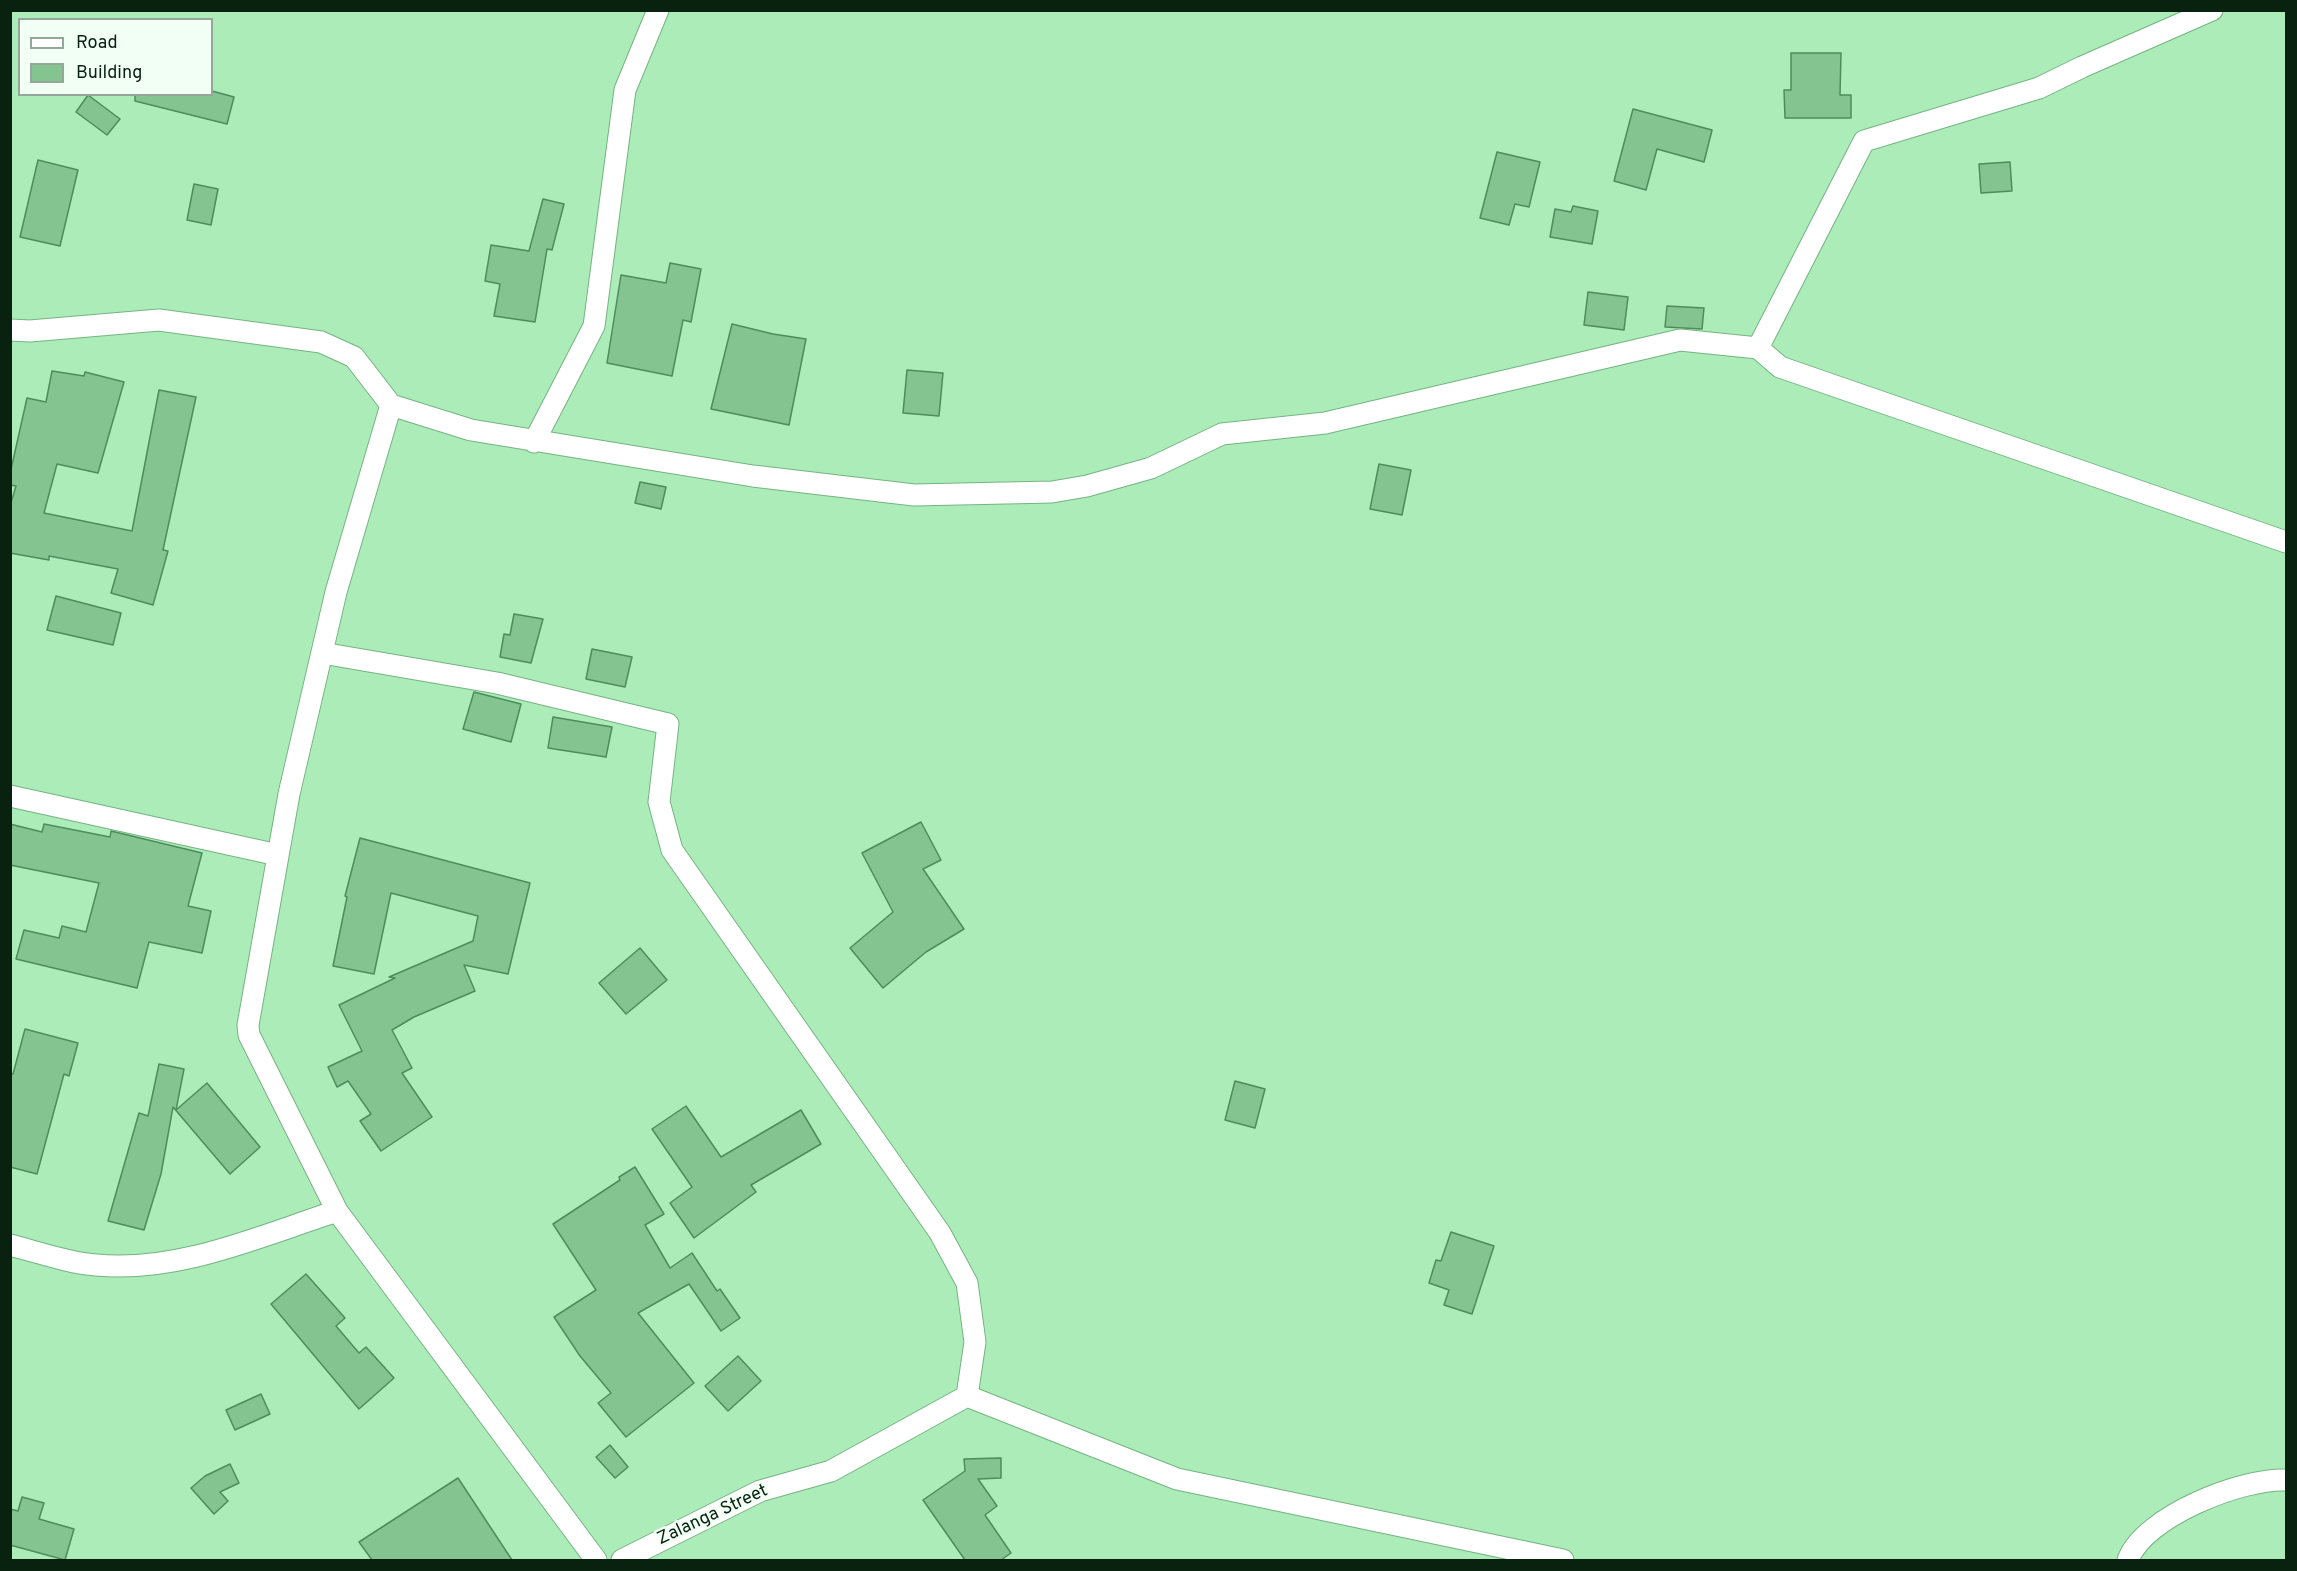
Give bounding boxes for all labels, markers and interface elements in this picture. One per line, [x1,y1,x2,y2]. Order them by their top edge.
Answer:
legend [18,18,213,96]
text: Road [76,32,118,55]
text: Building [76,62,142,85]
street label: Zalanga Street [654,1481,772,1551]

